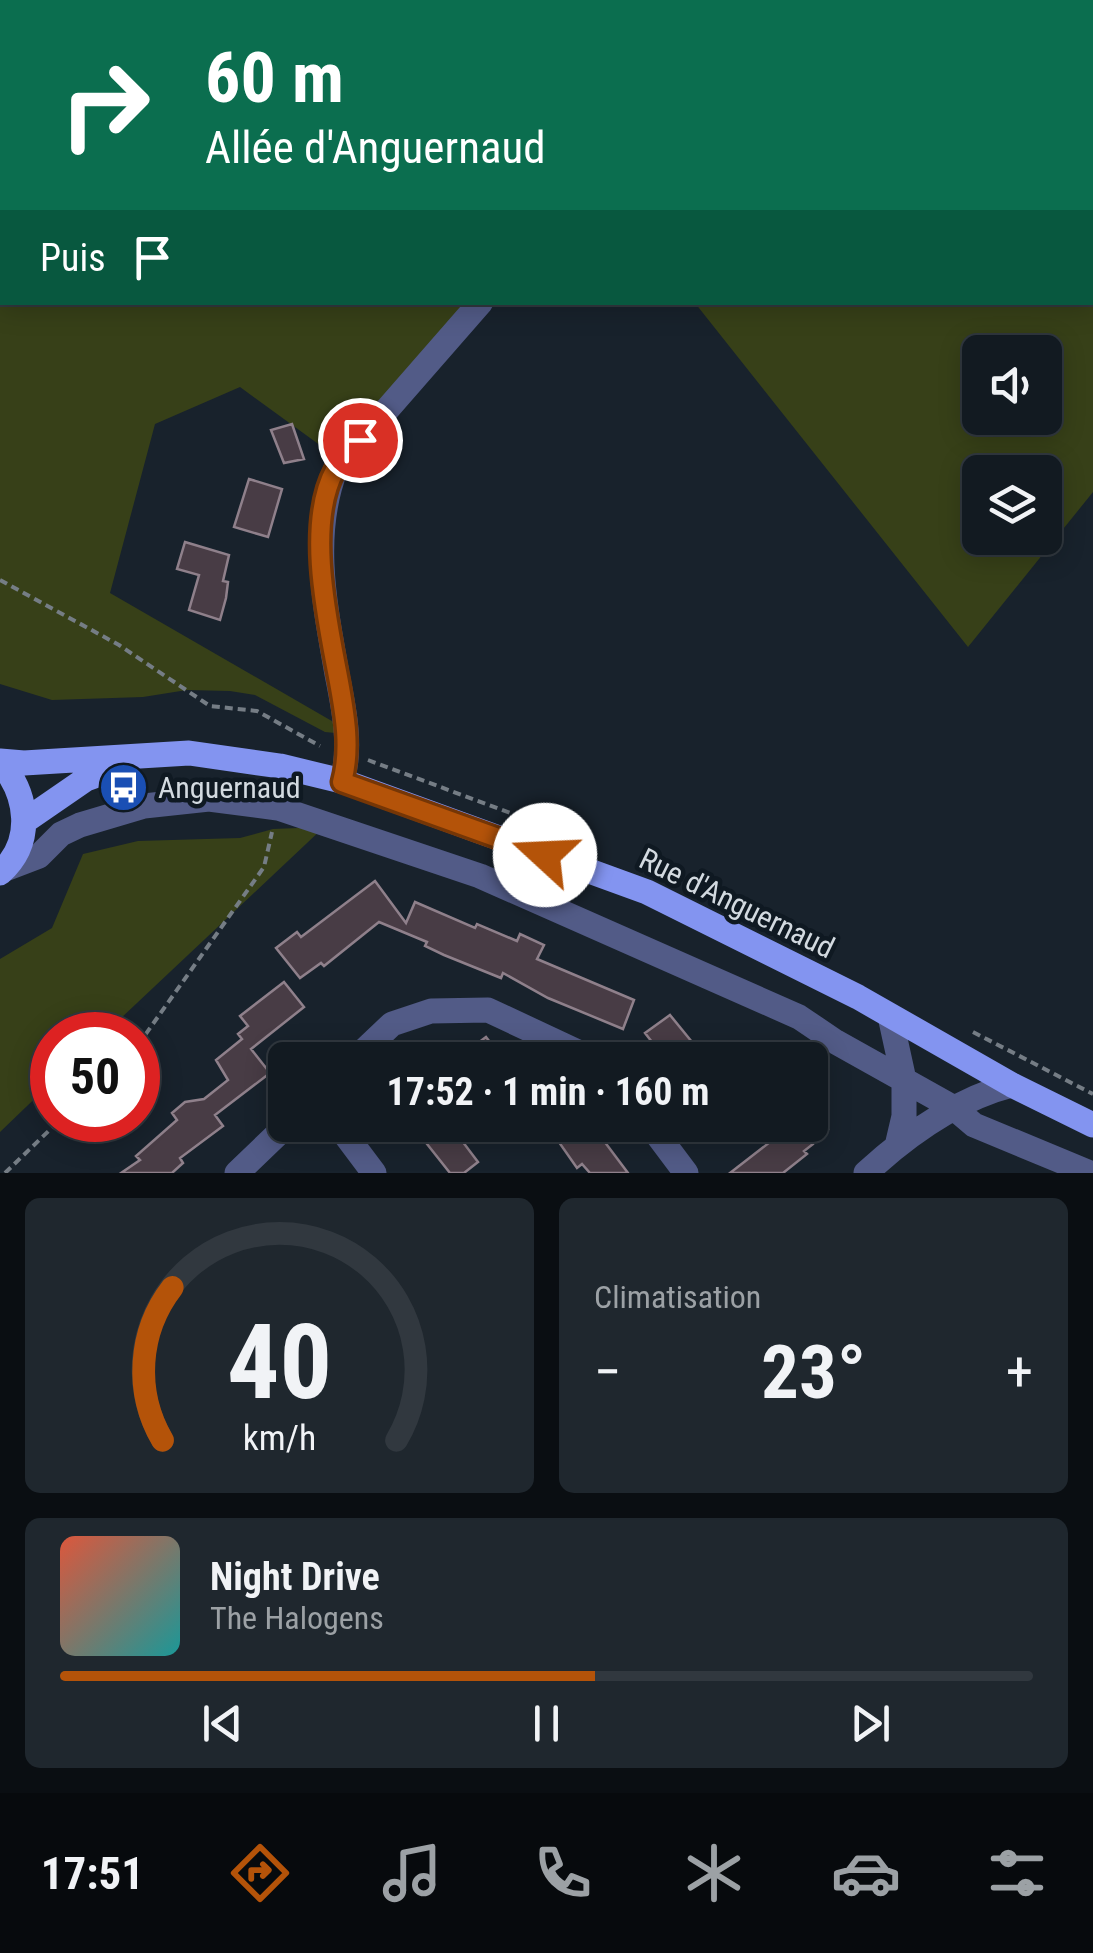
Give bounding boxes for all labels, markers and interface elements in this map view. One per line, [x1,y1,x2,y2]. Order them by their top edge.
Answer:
text: 60 m [205,37,344,119]
icon: right [40,40,170,170]
text: Allée d'Anguernaud [205,121,546,174]
icon: arrive [125,230,180,285]
text: Puis [40,236,105,280]
map controls [962,335,1062,555]
button: sound [962,335,1062,435]
pin [318,398,403,483]
icon: arrive [333,413,388,468]
button: layers [962,455,1062,555]
bus stop icon: Anguernaud [97,761,149,813]
place label: Anguernaud [158,770,301,805]
position arrow [493,803,597,907]
street label: Rue d'Anguernaud [634,841,840,965]
speed limit sign: 50 [30,1012,160,1142]
text: 17:52 · 1 min · 160 m [387,1070,709,1114]
text: Climatisation [594,1278,761,1316]
text: 40 [227,1302,332,1423]
text: 23° [761,1328,866,1416]
text: − [594,1340,622,1404]
text: + [1006,1340,1033,1404]
text: km/h [243,1417,316,1459]
text: Night Drive [210,1555,380,1599]
text: The Halogens [210,1599,384,1637]
icon: previous [195,1696,250,1751]
icon: pause [519,1696,574,1751]
icon: next [843,1696,898,1751]
icon: directions [225,1838,295,1908]
icon: music [377,1838,447,1908]
icon: phone [528,1838,598,1908]
icon: climate [679,1838,749,1908]
icon: car [831,1838,901,1908]
icon: filters [982,1838,1052,1908]
text: 17:51 [41,1847,144,1900]

